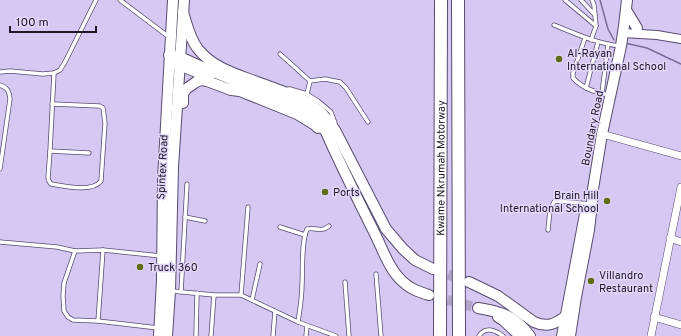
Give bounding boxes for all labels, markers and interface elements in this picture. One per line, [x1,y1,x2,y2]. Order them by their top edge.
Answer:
scale bar [10,8,96,34]
text: 100 m [16,15,49,31]
place label: Al-Rayan International School [567,47,666,74]
marker: Al-Rayan International School [554,54,564,64]
street label: Boundary Road [579,89,607,167]
street label: Kwame Nkrumah Motorway [434,100,449,236]
street label: Spintex Road [154,134,172,200]
place label: Ports [333,186,360,200]
marker: Ports [320,187,330,197]
place label: Brain Hill International School [500,189,599,216]
marker: Brain Hill International School [602,196,612,206]
place label: Truck 360 [148,261,198,275]
marker: Truck 360 [135,262,145,272]
place label: Villandro Restaurant [599,269,653,296]
marker: Villandro Restaurant [586,276,596,286]

